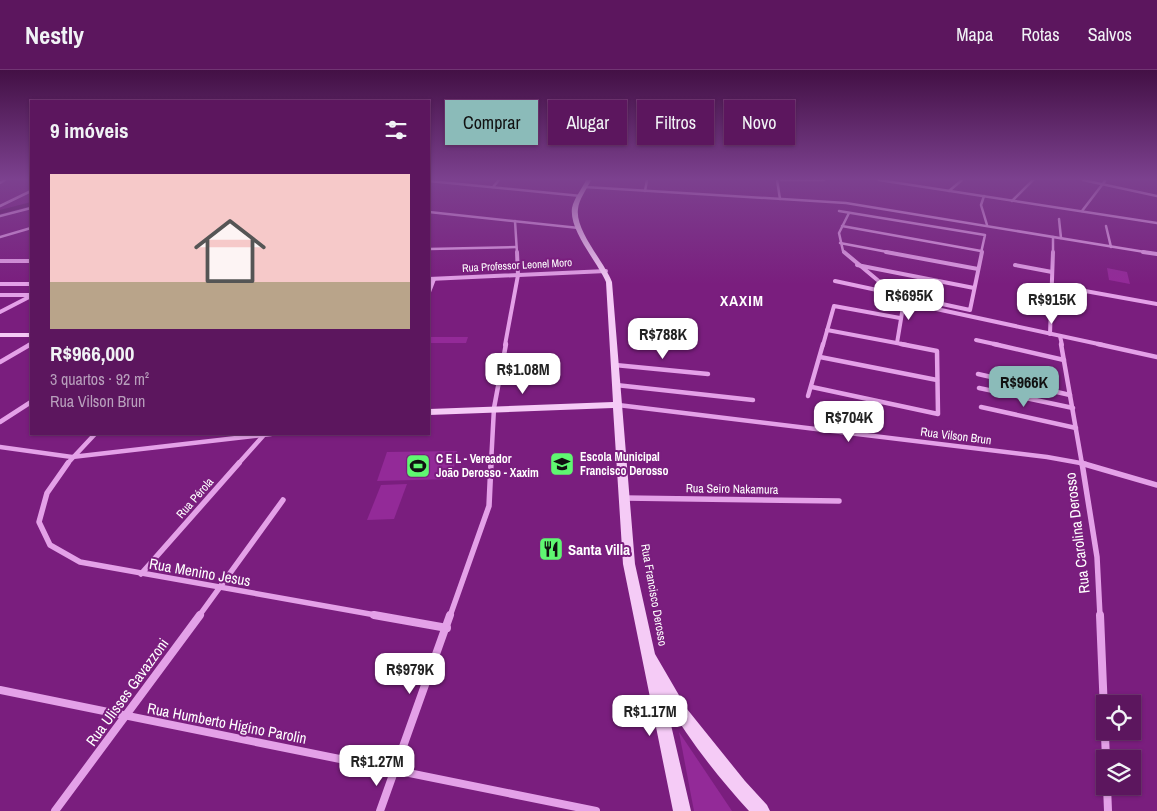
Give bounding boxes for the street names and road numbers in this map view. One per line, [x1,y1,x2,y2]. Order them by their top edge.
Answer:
street label: Rua Professor Leonel Moro [462,255,572,275]
street label: Rua Vilson Brun [920,424,992,448]
street label: Rua Carolina Derosso [1059,471,1095,595]
street label: Rua Pérola [173,474,218,522]
street label: Rua Seiro Nakamura [686,480,779,498]
street label: Rua Francisco Derosso [637,543,671,647]
street label: Rua Menino Jesus [148,553,252,591]
street label: Rua Ulisses Gavazzoni [81,634,173,750]
street label: Rua Humberto Higino Parolin [145,697,309,749]

